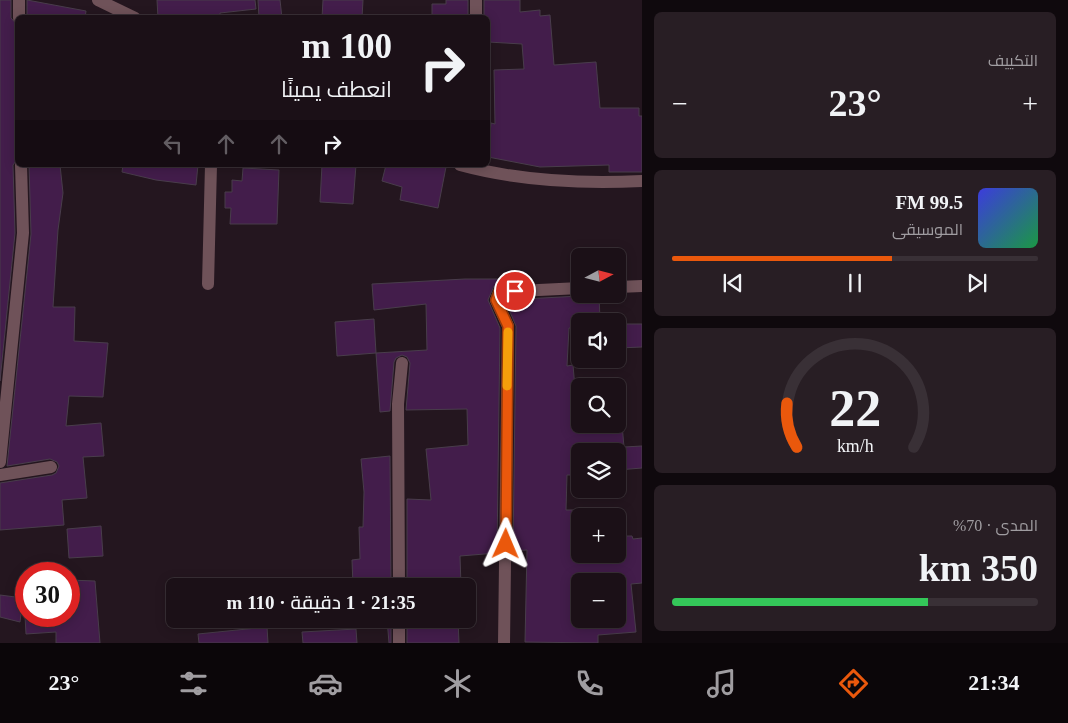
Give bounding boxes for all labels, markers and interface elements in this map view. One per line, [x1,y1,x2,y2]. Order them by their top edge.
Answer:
text: 100 m [302,27,392,66]
icon: right [410,35,475,100]
text: التكييف [988,52,1038,69]
text: انعطف يمينًا [281,77,392,102]
text: 23° [828,82,882,124]
text: − [672,88,688,119]
text: + [1022,88,1038,119]
icon: left [159,130,187,158]
icon: ahead [212,130,240,158]
icon: ahead [265,130,293,158]
icon: right [318,130,346,158]
text: 99.5 FM [895,192,963,213]
text: الموسيقى [892,221,963,238]
north arrow [571,248,626,302]
map controls [571,248,626,628]
icon: previous [719,269,747,297]
icon: pause [841,269,869,297]
icon: next [963,269,991,297]
pin [494,270,536,312]
icon: arrive [501,277,529,305]
button: sound [571,313,626,368]
button: search [571,378,626,433]
text: 22 [829,380,881,437]
text: km/h [837,436,873,456]
button: layers [571,443,626,498]
button: + [571,508,626,563]
position arrow [479,517,531,569]
text: المدى · 70% [953,517,1038,534]
text: 350 km [919,547,1038,589]
speed limit sign: 30 [15,562,80,627]
button: − [571,573,626,628]
text: 21:35 · 1 دقيقة · 110 m [227,592,415,613]
icon: filters [176,666,211,701]
icon: car [308,666,343,701]
icon: climate [440,666,475,701]
icon: phone [572,666,607,701]
icon: music [704,666,739,701]
icon: directions [836,666,871,701]
text: 23° [49,670,79,695]
text: 21:34 [968,670,1020,695]

